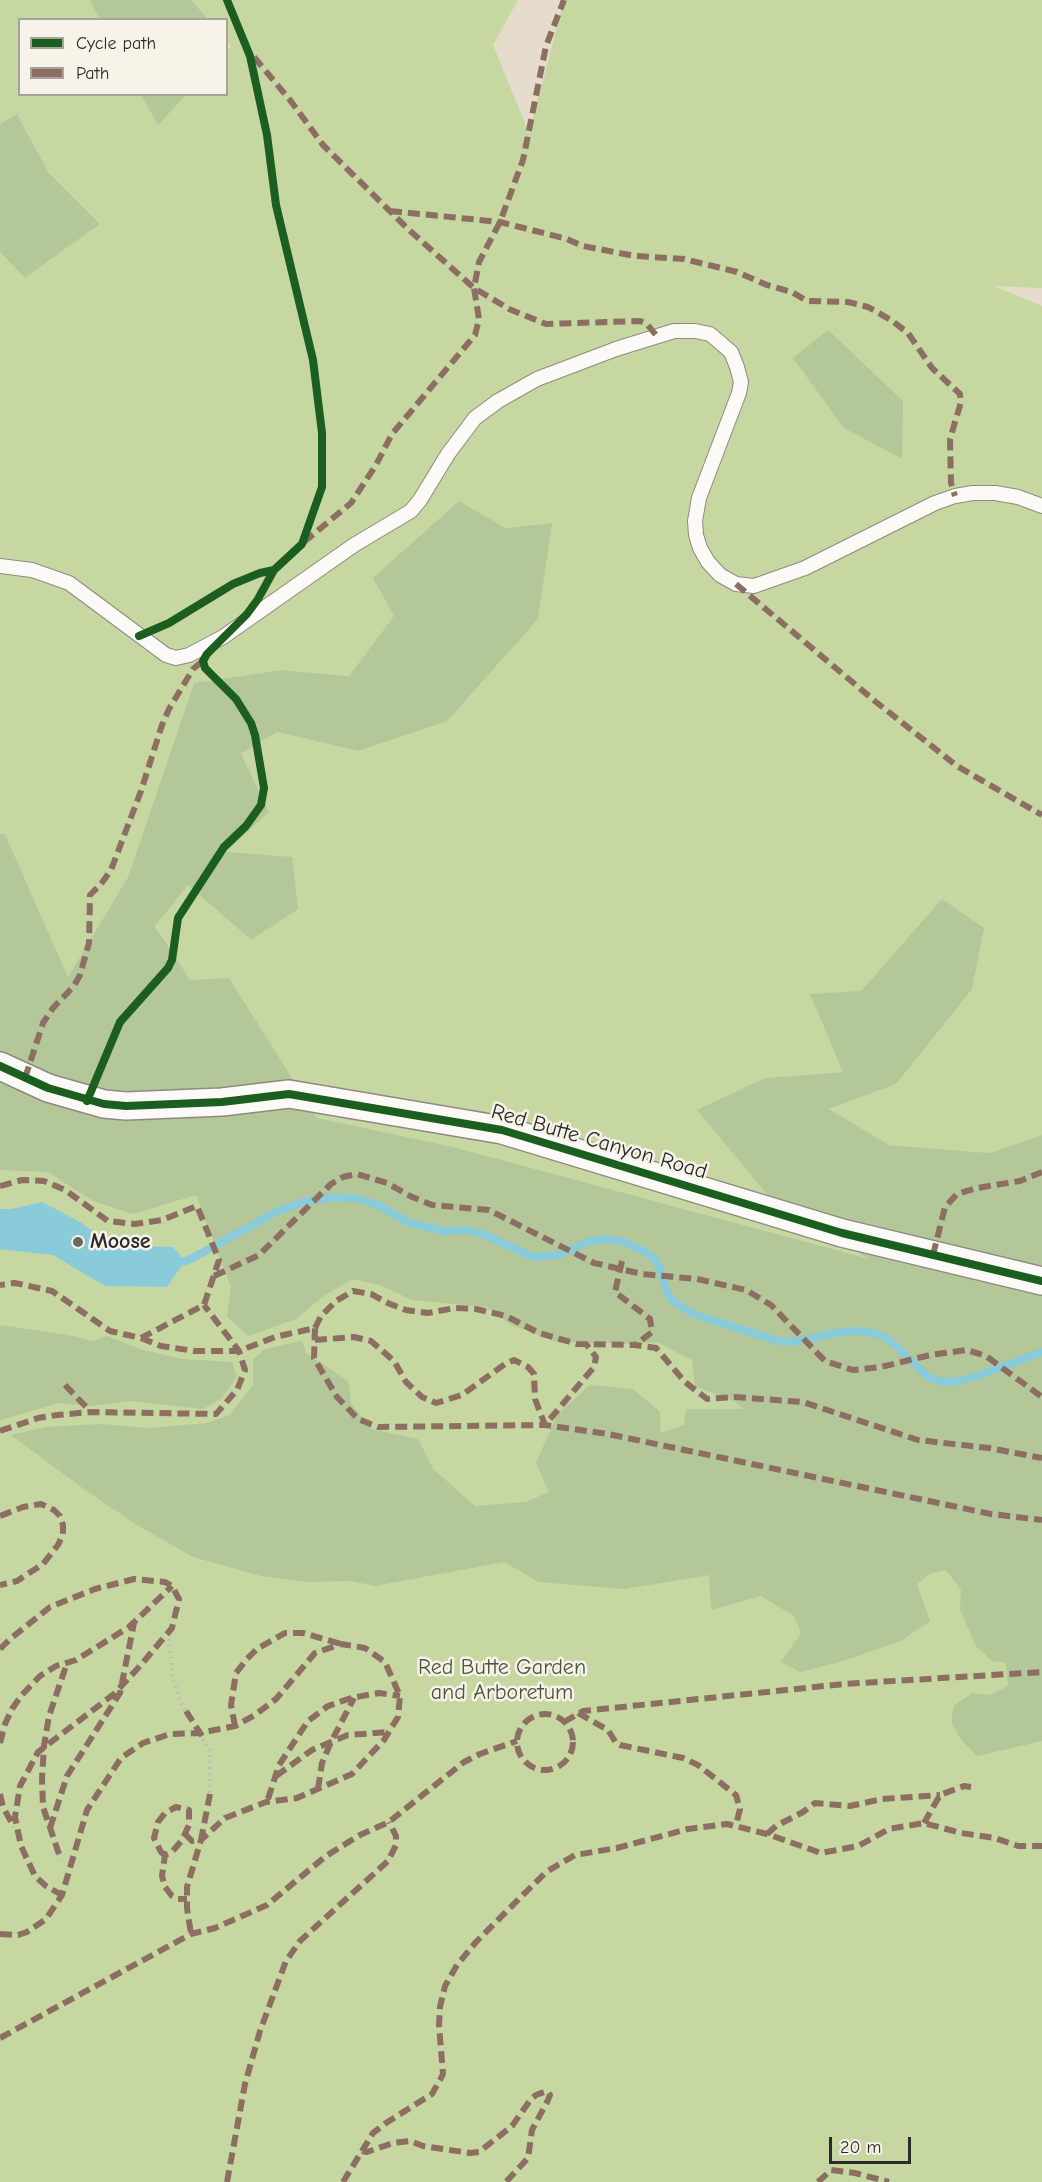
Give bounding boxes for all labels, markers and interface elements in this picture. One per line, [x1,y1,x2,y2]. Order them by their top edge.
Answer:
legend [18,18,228,96]
text: Cycle path [76,33,156,54]
text: Path [76,63,109,84]
street label: Red Butte Canyon Road [488,1099,710,1185]
place label: Moose [90,1229,151,1255]
marker: Moose [71,1235,85,1249]
park label: Red Butte Garden and Arboretum [418,1655,586,1706]
scale bar [832,2125,914,2163]
text: 20 m [840,2137,881,2158]

